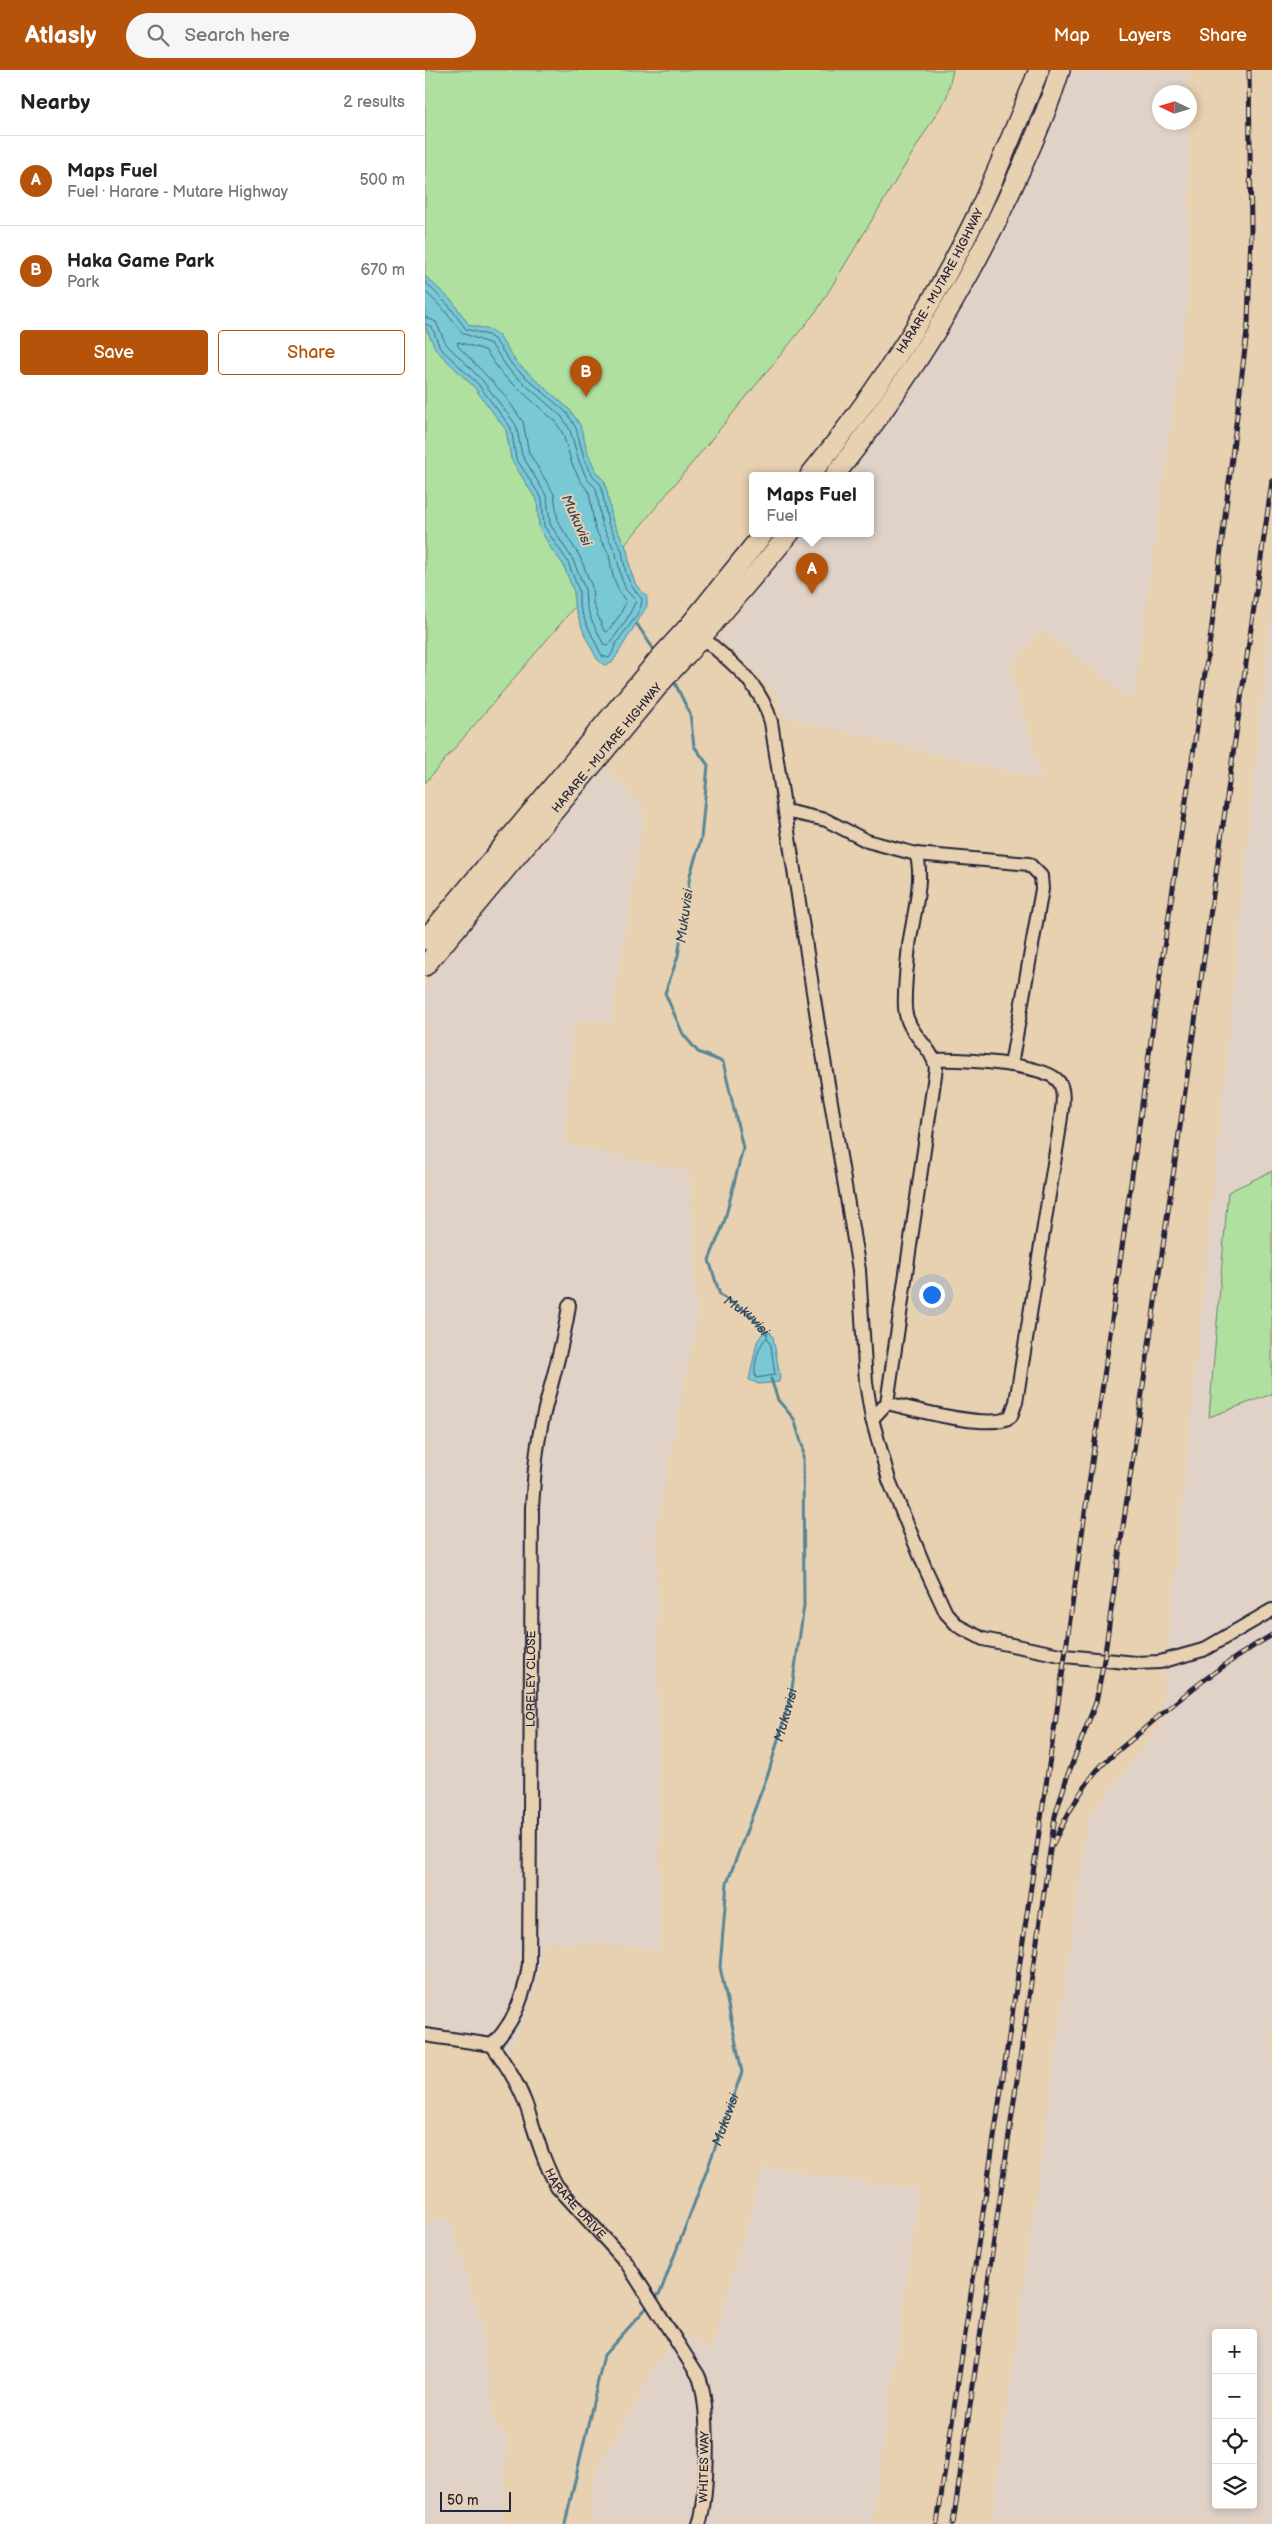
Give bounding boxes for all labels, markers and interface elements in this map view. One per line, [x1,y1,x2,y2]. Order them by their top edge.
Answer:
search box [126,13,476,58]
text: Atlasly [25,21,96,50]
icon: search [144,21,172,49]
text: Search here [184,24,290,47]
text: Map [1054,25,1090,46]
text: Layers [1118,25,1171,46]
text: Share [1199,25,1247,46]
north arrow [1152,85,1197,130]
text: Nearby [20,90,90,115]
text: 2 results [343,93,405,112]
text: Maps Fuel [67,160,158,183]
text: A [31,171,41,190]
text: 500 m [359,171,405,190]
text: Fuel · Harare - Mutare Highway [67,183,288,202]
street label: HARARE - MUTARE HIGHWAY [894,205,987,357]
text: Haka Game Park [67,250,214,273]
text: B [30,261,42,280]
text: 670 m [360,261,405,280]
text: Park [67,273,99,292]
button: Save [20,330,208,375]
button: Share [218,330,405,375]
pin: B [570,356,602,397]
popup [749,472,874,537]
text: Maps Fuel [766,484,857,507]
water label: Mukuvisi [558,492,596,549]
text: Fuel [766,507,798,526]
pin: A [796,553,828,594]
street label: HARARE - MUTARE HIGHWAY [549,679,666,816]
water label: Mukuvisi [672,887,697,944]
your location [919,1282,945,1308]
water label: Mukuvisi [721,1292,773,1340]
street label: LORELEY CLOSE [524,1630,539,1727]
water label: Mukuvisi [770,1687,801,1744]
water label: Mukuvisi [708,2091,743,2148]
street label: HARARE DRIVE [541,2166,609,2243]
map controls [1212,2329,1257,2509]
button: + [1212,2329,1257,2374]
button: − [1212,2374,1257,2419]
button: locate [1212,2419,1257,2464]
street label: WHITES WAY [696,2430,713,2503]
button: layers [1212,2464,1257,2509]
scale bar [440,2489,511,2512]
text: 50 m [447,2492,479,2509]

